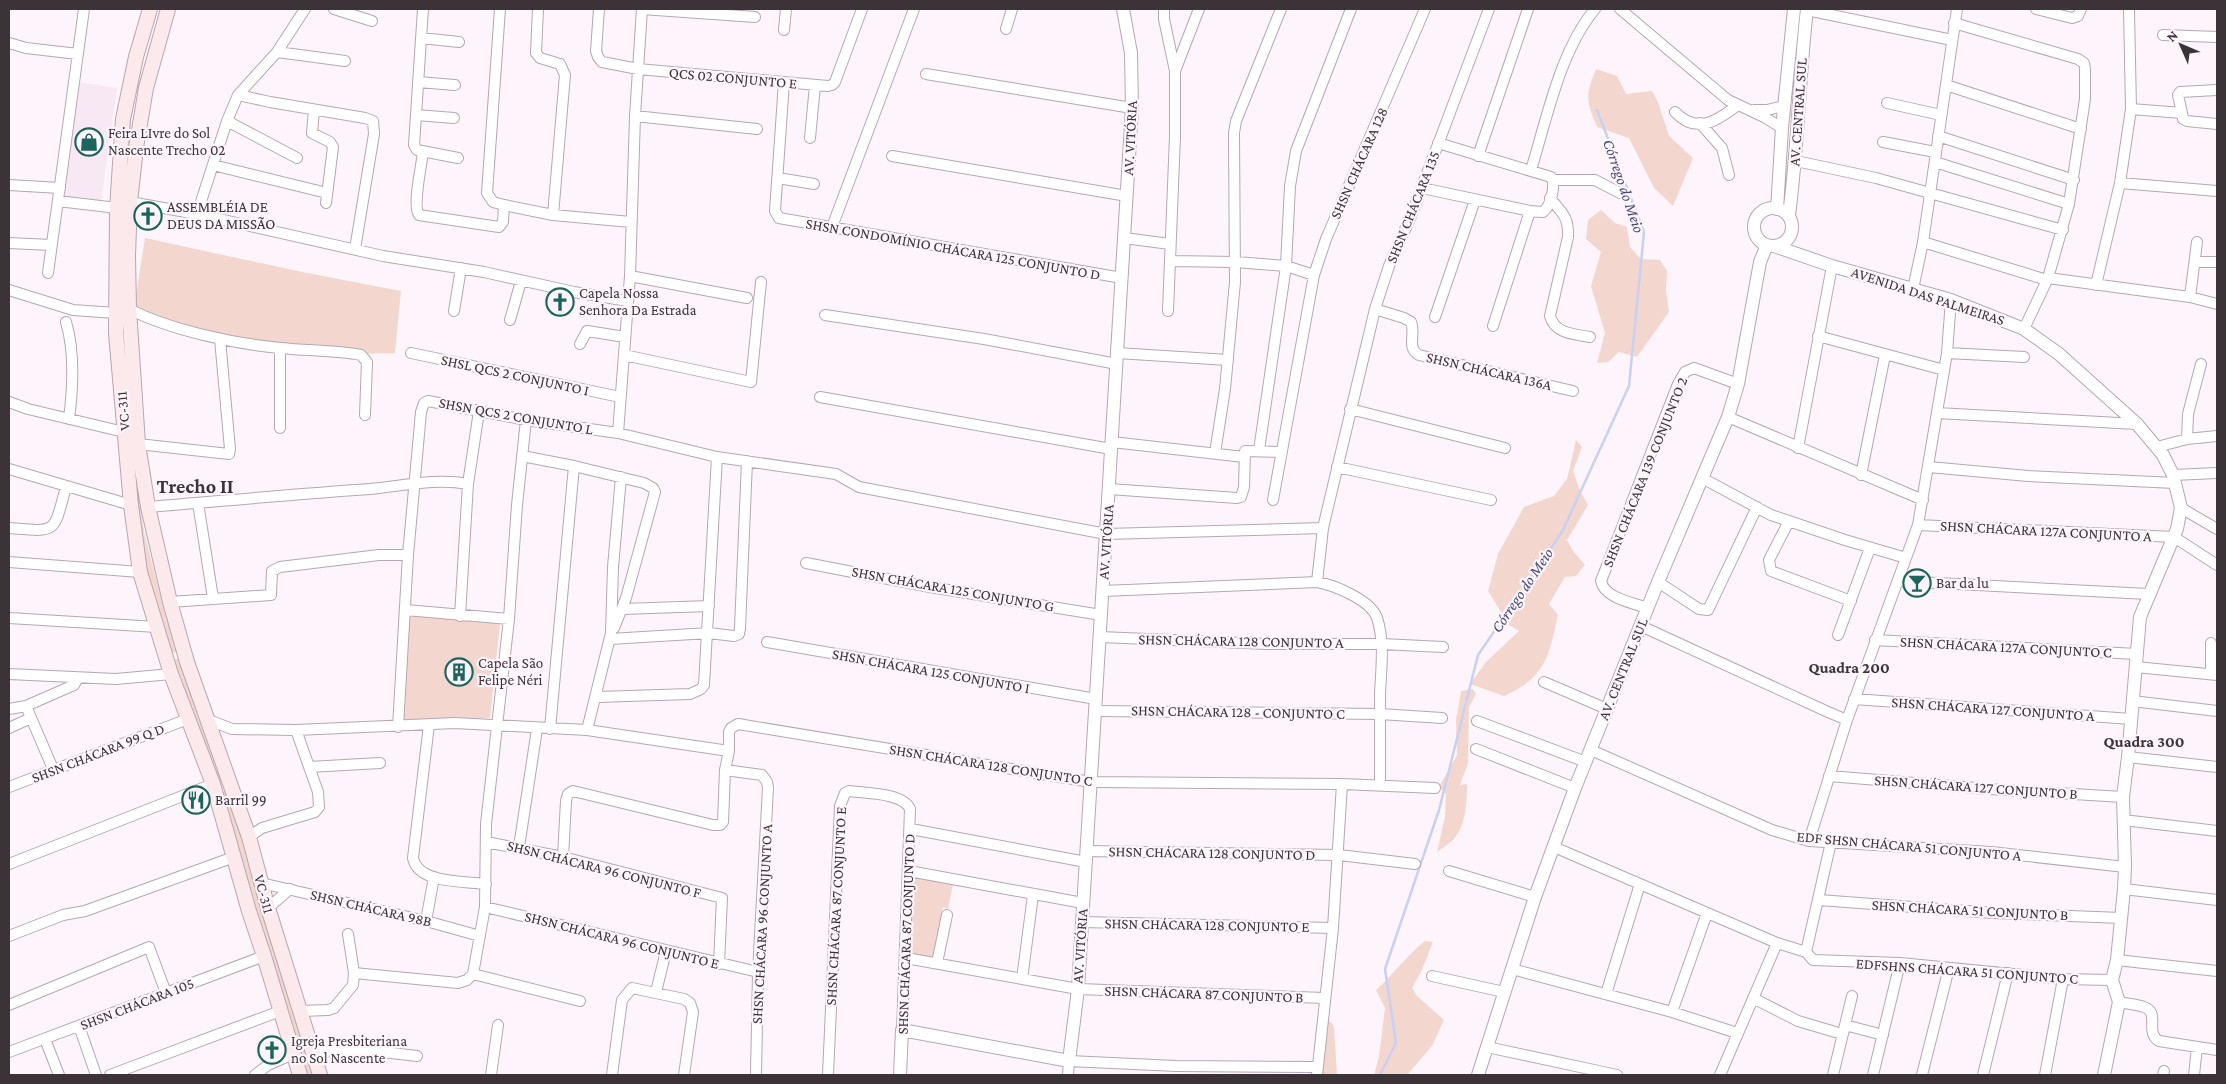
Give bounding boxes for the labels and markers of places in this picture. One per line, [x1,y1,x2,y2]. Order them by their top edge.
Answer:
place label: Feira LIvre do Sol Nascente Trecho 02 [108,125,225,158]
shop icon: Feira LIvre do Sol Nascente Trecho 02 [74,127,104,157]
place label: ASSEMBLÉIA DE DEUS DA MISSÃO [167,199,275,232]
church icon: ASSEMBLÉIA DE DEUS DA MISSÃO [133,201,163,231]
place label: Capela Nossa Senhora Da Estrada [579,285,697,318]
church icon: Capela Nossa Senhora Da Estrada [545,287,575,317]
bar icon: Bar da lu [1902,568,1932,598]
place label: Bar da lu [1936,575,1989,591]
place label: Capela São Felipe Néri [478,655,543,689]
building icon: Capela São Felipe Néri [444,657,474,687]
restaurant icon: Barril 99 [181,785,211,815]
place label: Barril 99 [215,792,267,808]
place label: Igreja Presbiteriana no Sol Nascente [291,1033,407,1066]
church icon: Igreja Presbiteriana no Sol Nascente [257,1035,287,1065]

